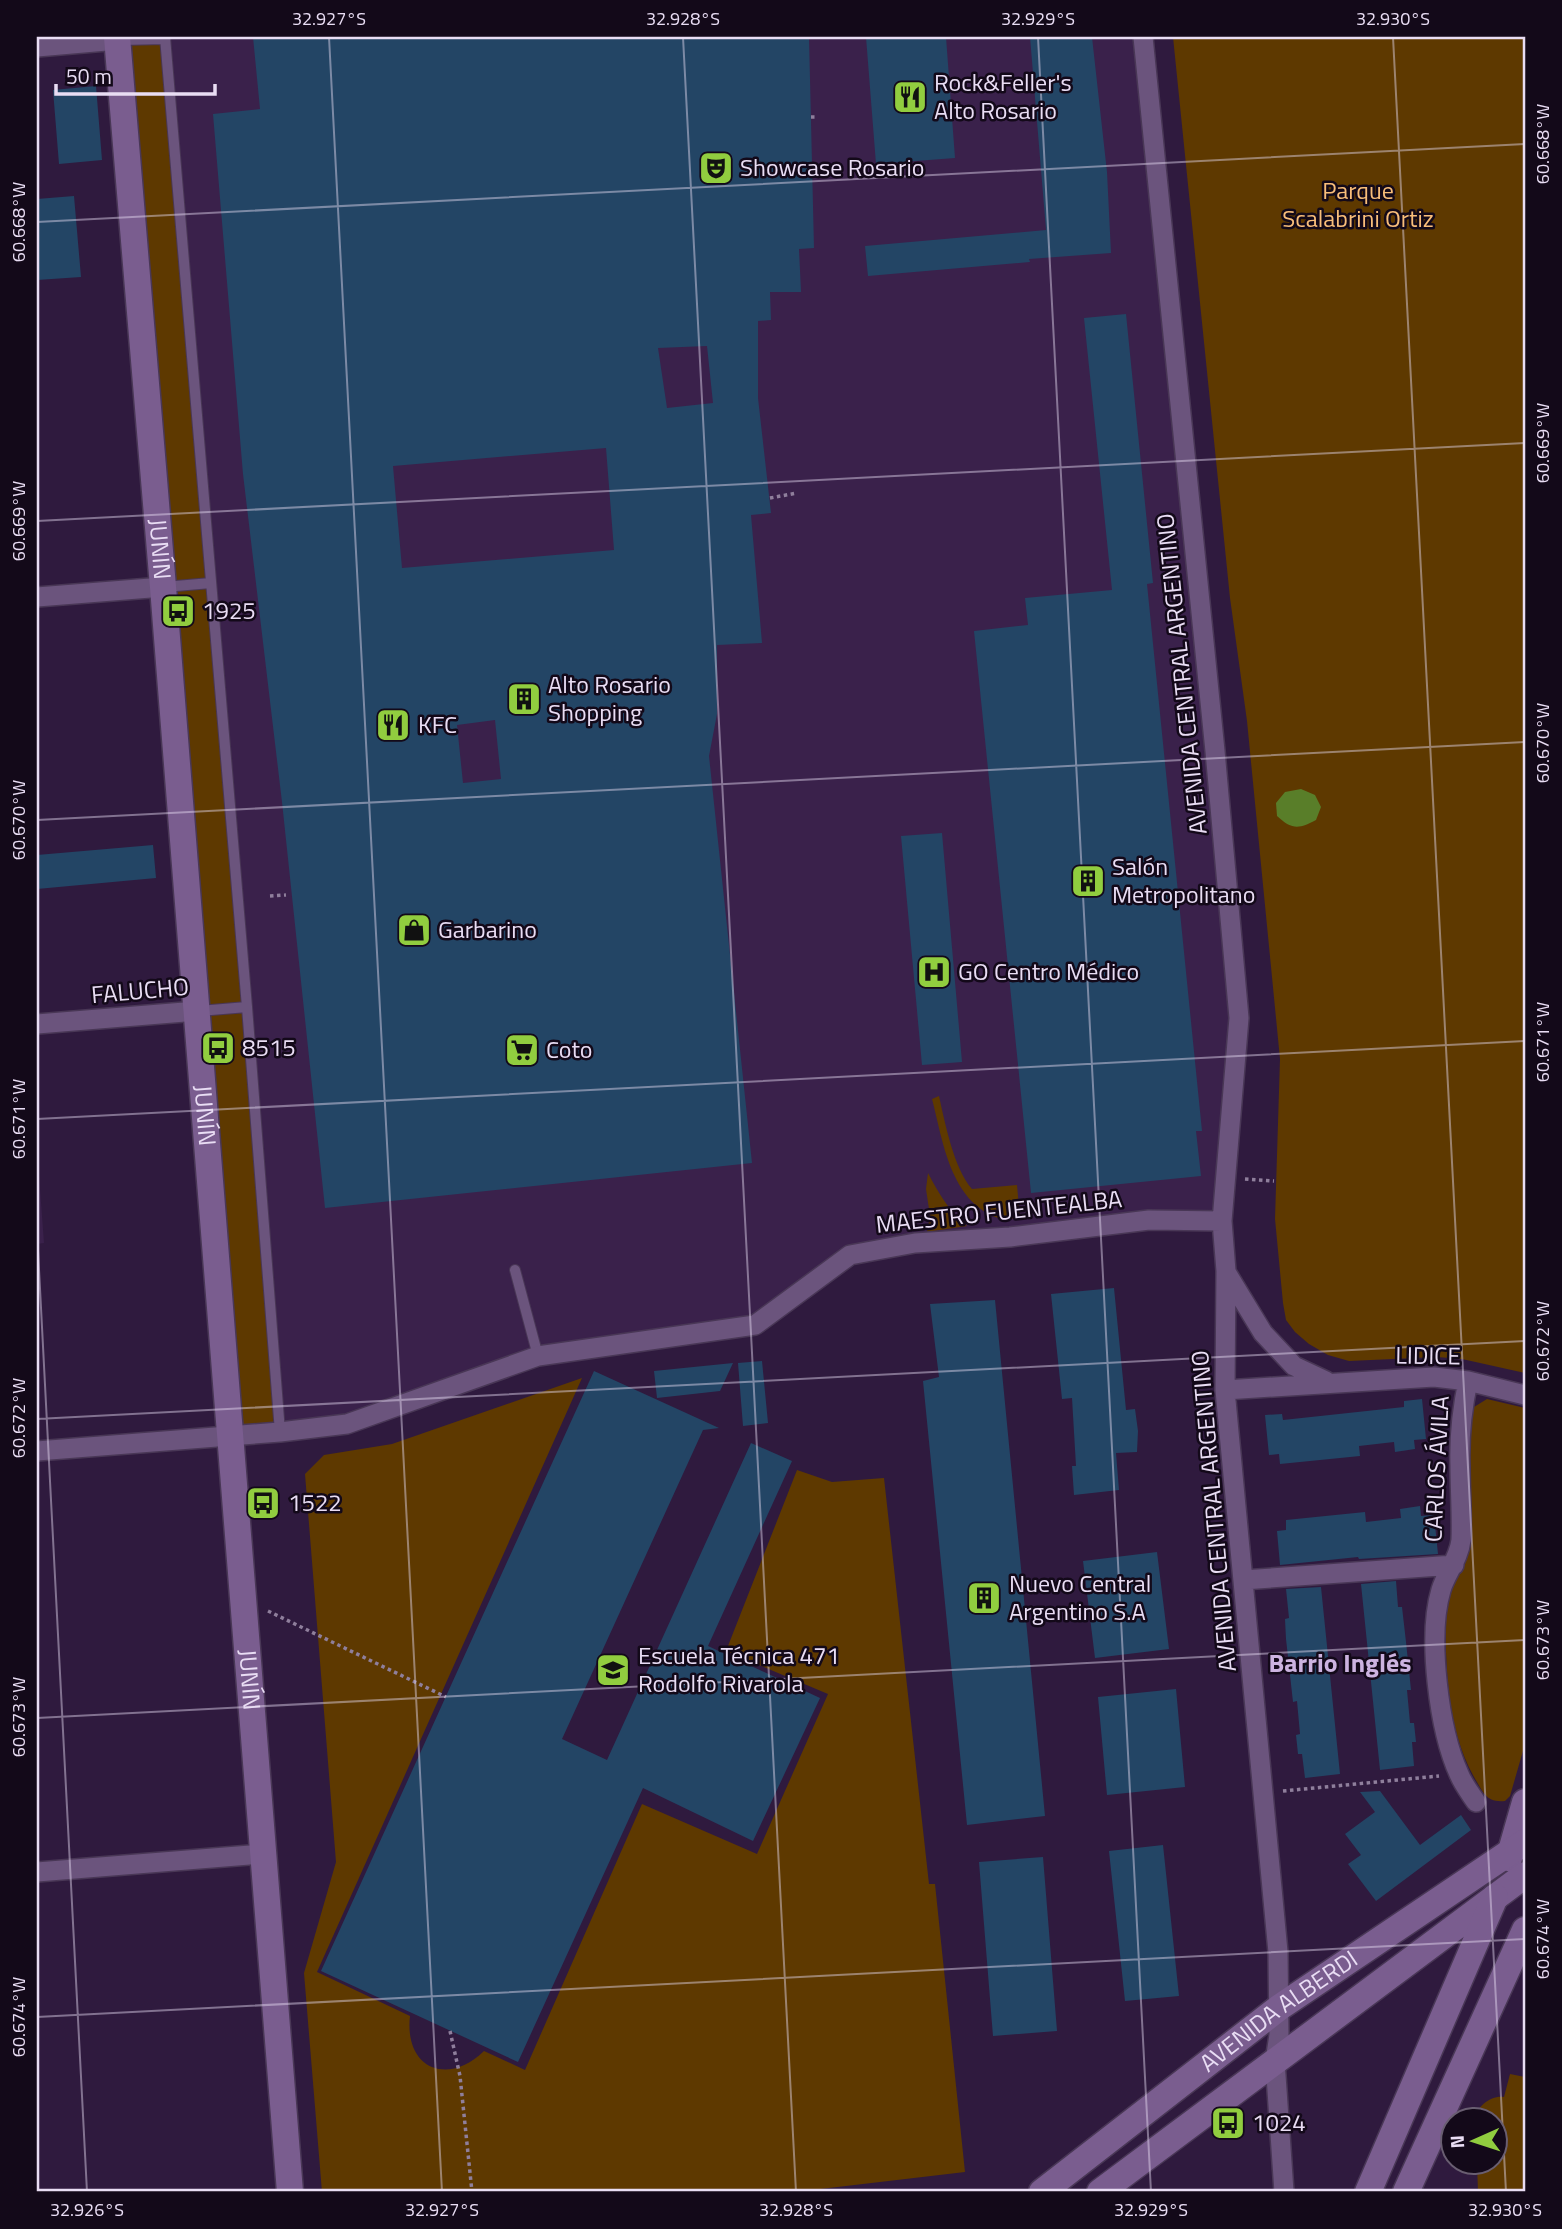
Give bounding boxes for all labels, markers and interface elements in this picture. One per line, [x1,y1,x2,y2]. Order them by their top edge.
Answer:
text: 32.927°S [292,5,366,32]
text: 32.928°S [646,5,720,32]
text: 32.929°S [1001,5,1075,32]
text: 32.930°S [1356,5,1430,32]
scale bar [56,52,215,96]
text: 50 m [66,60,112,92]
place label: Rock&Feller's Alto Rosario [934,64,1072,128]
restaurant icon: Rock&Feller's Alto Rosario [891,78,929,116]
text: 60.668°W [1529,104,1556,184]
theatre icon: Showcase Rosario [697,149,735,187]
place label: Showcase Rosario [740,149,924,185]
park label: Parque Scalabrini Ortiz [1282,172,1434,236]
text: 60.668°W [5,182,32,262]
text: 60.669°W [1529,403,1556,483]
text: 60.669°W [5,481,32,561]
street label: AVENIDA CENTRAL ARGENTINO [1146,512,1216,836]
street label: JUNÍN [140,517,181,581]
bus stop icon: 1925 [159,592,197,630]
place label: 1925 [202,592,256,628]
place label: Alto Rosario Shopping [548,666,671,730]
building icon: Alto Rosario Shopping [505,680,543,718]
text: 60.670°W [1529,703,1556,783]
restaurant icon: KFC [374,706,412,744]
place label: KFC [418,706,457,742]
text: 60.670°W [5,780,32,860]
place label: Salón Metropolitano [1112,848,1255,912]
building icon: Salón Metropolitano [1069,862,1107,900]
shop icon: Garbarino [395,911,433,949]
place label: Garbarino [438,911,537,947]
hospital icon: GO Centro Médico [915,953,953,991]
place label: GO Centro Médico [958,953,1139,989]
street label: FALUCHO [90,968,190,1012]
text: 60.671°W [1529,1002,1556,1082]
bus stop icon: 8515 [199,1029,237,1067]
place label: 8515 [242,1029,296,1065]
supermarket icon: Coto [503,1031,541,1069]
place label: Coto [546,1031,593,1067]
text: 60.671°W [5,1079,32,1159]
street label: JUNÍN [185,1084,226,1147]
street label: MAESTRO FUENTEALBA [874,1180,1124,1242]
text: 60.672°W [1529,1301,1556,1381]
street label: LIDICE [1395,1336,1461,1374]
street label: AVENIDA CENTRAL ARGENTINO [1181,1349,1245,1673]
text: 60.672°W [5,1378,32,1458]
street label: CARLOS ÁVILA [1414,1395,1458,1543]
bus stop icon: 1522 [244,1484,282,1522]
place label: 1522 [288,1484,342,1520]
place label: Nuevo Central Argentino S.A [1009,1565,1151,1629]
building icon: Nuevo Central Argentino S.A [965,1579,1003,1617]
text: 60.673°W [1529,1600,1556,1680]
place label: Escuela Técnica 471 Rodolfo Rivarola [638,1637,840,1701]
district label: Barrio Inglés [1269,1643,1411,1682]
street label: JUNÍN [230,1648,271,1711]
school or university icon: Escuela Técnica 471 Rodolfo Rivarola [594,1651,632,1689]
text: 60.673°W [5,1677,32,1757]
text: 60.674°W [1529,1899,1556,1979]
street label: AVENIDA ALBERDI [1191,1941,1365,2080]
text: 60.674°W [5,1977,32,2057]
bus stop icon: 1024 [1209,2104,1247,2142]
place label: 1024 [1252,2104,1306,2140]
north arrow [1440,2106,1510,2176]
text: N [1442,2135,1471,2149]
text: 32.926°S [50,2196,124,2223]
text: 32.927°S [405,2196,479,2223]
text: 32.928°S [759,2196,833,2223]
text: 32.929°S [1114,2196,1188,2223]
text: 32.930°S [1468,2196,1542,2223]

